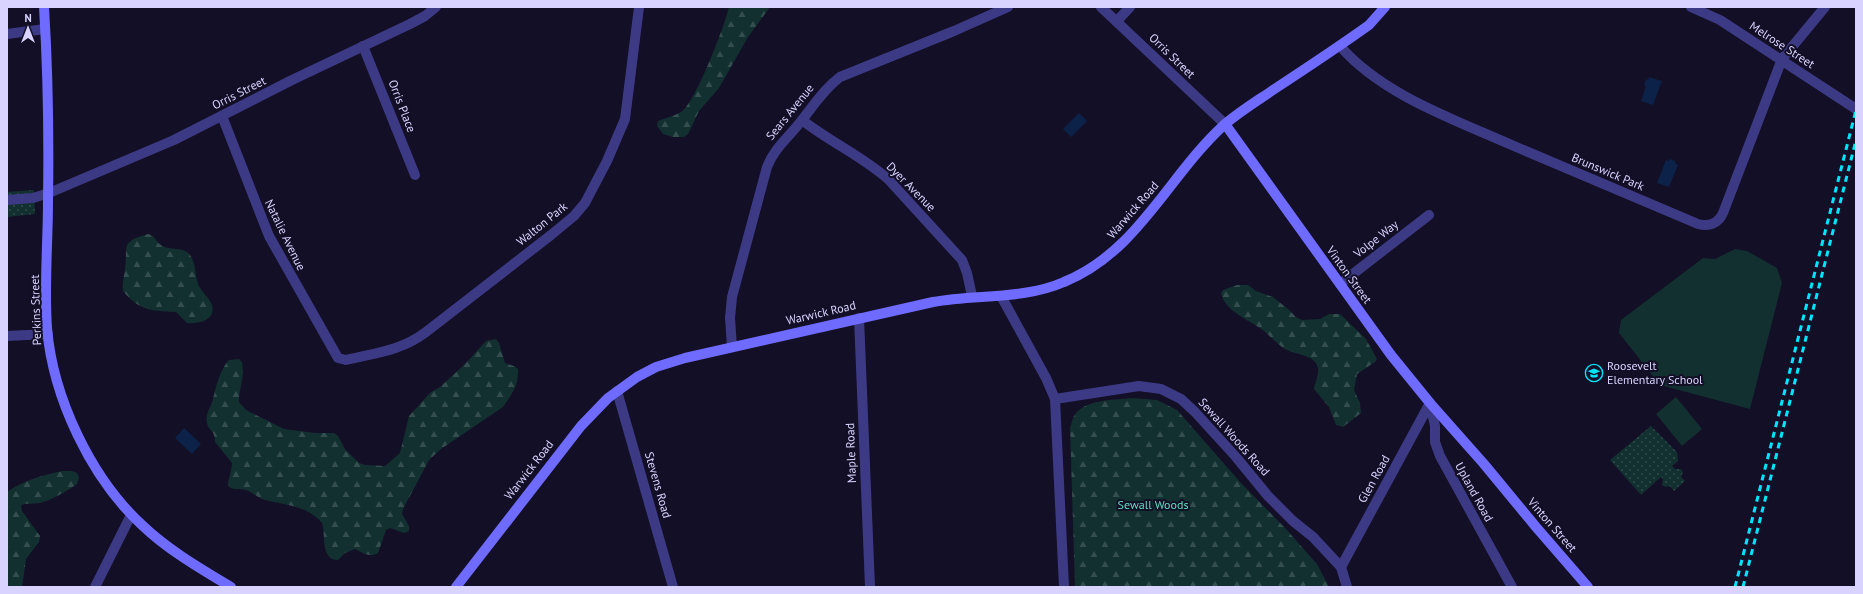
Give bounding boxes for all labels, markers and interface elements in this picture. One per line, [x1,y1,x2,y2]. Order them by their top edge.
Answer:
north arrow [8,8,48,48]
text: N [24,11,32,25]
street label: Melrose Street [1747,18,1818,71]
street label: Orris Street [1146,30,1199,81]
street label: Orris Street [209,73,268,113]
street label: Orris Place [386,77,419,134]
street label: Sears Avenue [762,81,817,143]
street label: Brunswick Park [1570,150,1647,194]
street label: Dyer Avenue [884,159,939,214]
street label: Warwick Road [1104,178,1162,241]
street label: Natalie Avenue [262,197,309,273]
street label: Walton Park [513,198,570,249]
street label: Volpe Way [1350,216,1401,261]
street label: Vinton Street [1323,242,1375,306]
street label: Perkins Street [27,274,44,346]
street label: Warwick Road [785,297,857,328]
place label: Roosevelt Elementary School [1607,358,1703,387]
school or university icon: Roosevelt Elementary School [1584,363,1604,383]
street label: Sewall Woods Road [1196,395,1273,479]
street label: Maple Road [842,423,859,483]
street label: Warwick Road [501,437,556,502]
street label: Stevens Road [642,450,675,520]
street label: Glen Road [1354,452,1393,505]
street label: Upland Road [1452,460,1497,524]
street label: Vinton Street [1524,494,1580,555]
park label: Sewall Woods [1118,497,1188,512]

